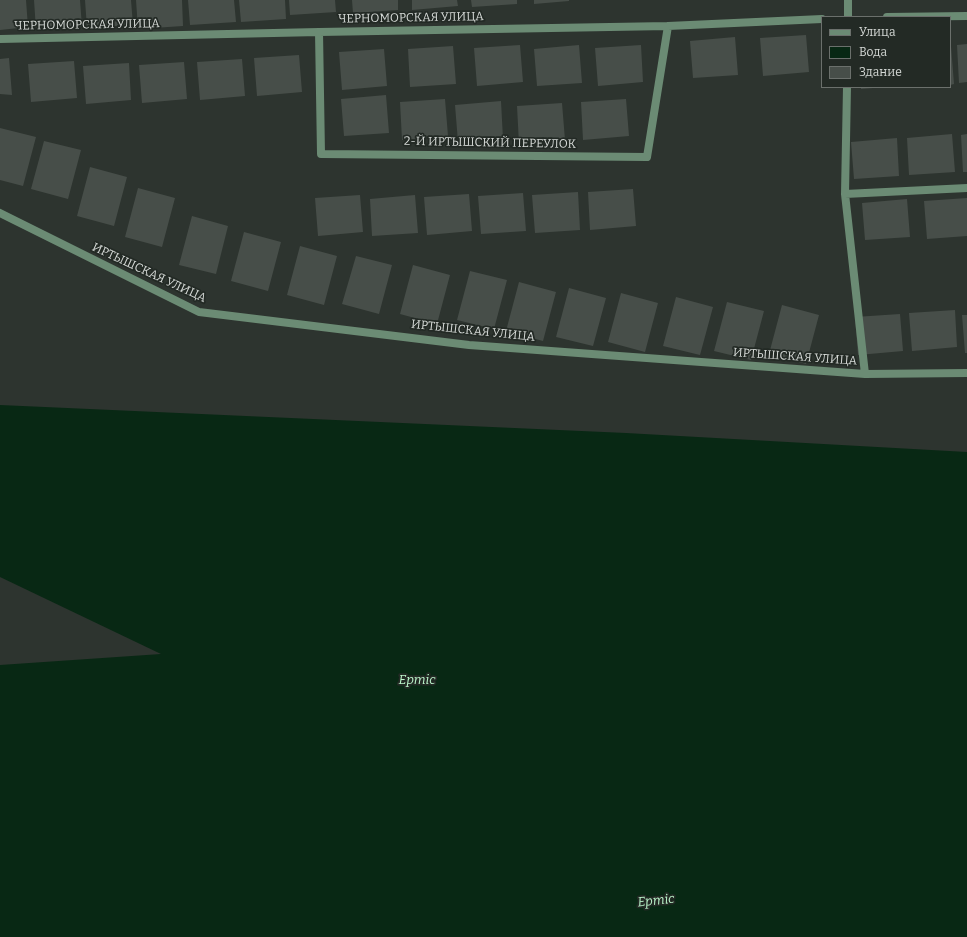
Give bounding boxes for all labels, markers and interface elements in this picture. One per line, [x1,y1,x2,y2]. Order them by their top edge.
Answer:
street label: ЧЕРНОМОРСКАЯ УЛИЦА [338,10,484,26]
legend [821,16,951,88]
street label: ЧЕРНОМОРСКАЯ УЛИЦА [14,17,160,33]
text: Улица [859,25,895,39]
text: Вода [859,45,887,59]
text: Здание [859,65,902,79]
street label: 2-Й ИРТЫШСКИЙ ПЕРЕУЛОК [404,134,576,152]
street label: ИРТЫШСКАЯ УЛИЦА [90,240,208,306]
street label: ИРТЫШСКАЯ УЛИЦА [410,317,536,345]
street label: ИРТЫШСКАЯ УЛИЦА [732,345,858,369]
water label: Ертіс [398,672,436,688]
water label: Ертіс [637,891,675,911]

